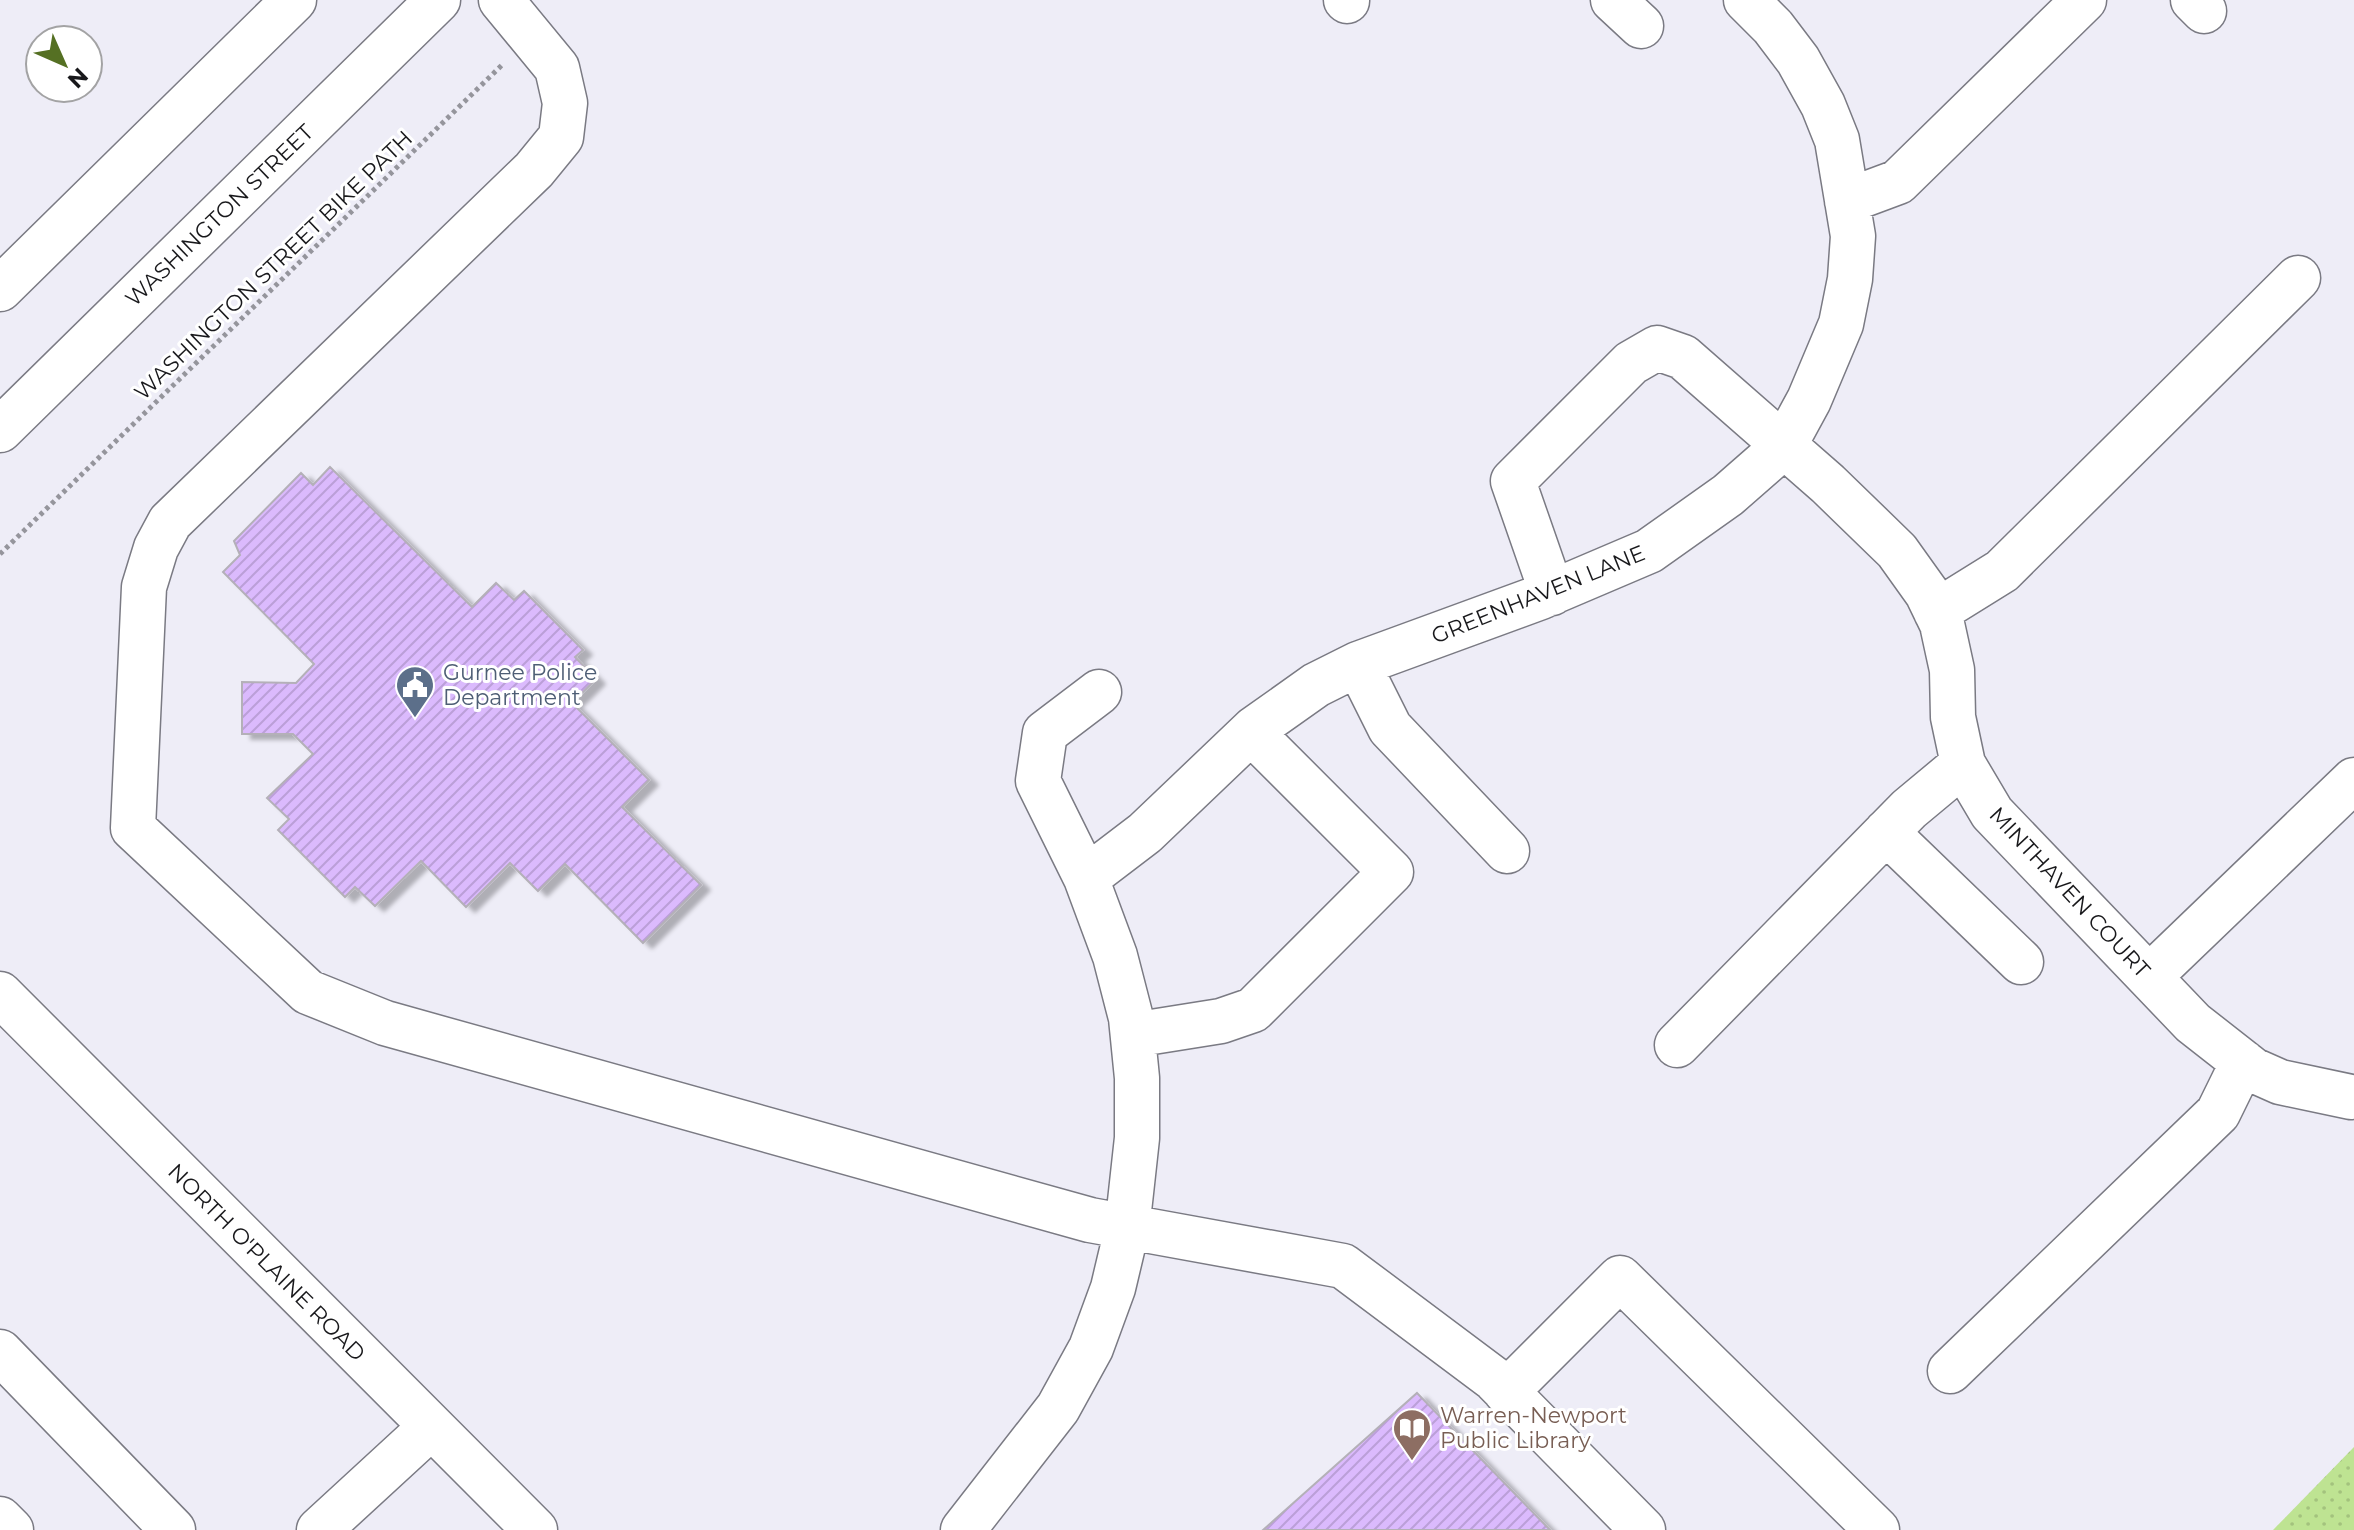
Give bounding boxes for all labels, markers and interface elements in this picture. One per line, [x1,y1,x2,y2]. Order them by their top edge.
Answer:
north arrow [24,24,104,104]
text: N [62,62,94,94]
street label: WASHINGTON STREET [120,118,319,312]
street label: WASHINGTON STREET BIKE PATH [129,125,418,406]
street label: GREENHAVEN LANE [1428,539,1649,650]
place label: Gurnee Police Department [443,659,597,711]
public building icon: Gurnee Police Department [394,664,436,719]
street label: MINTHAVEN COURT [1984,801,2156,984]
street label: NORTH O'PLAINE ROAD [162,1158,371,1367]
place label: Warren-Newport Public Library [1440,1402,1627,1454]
library icon: Warren-Newport Public Library [1391,1407,1433,1462]

